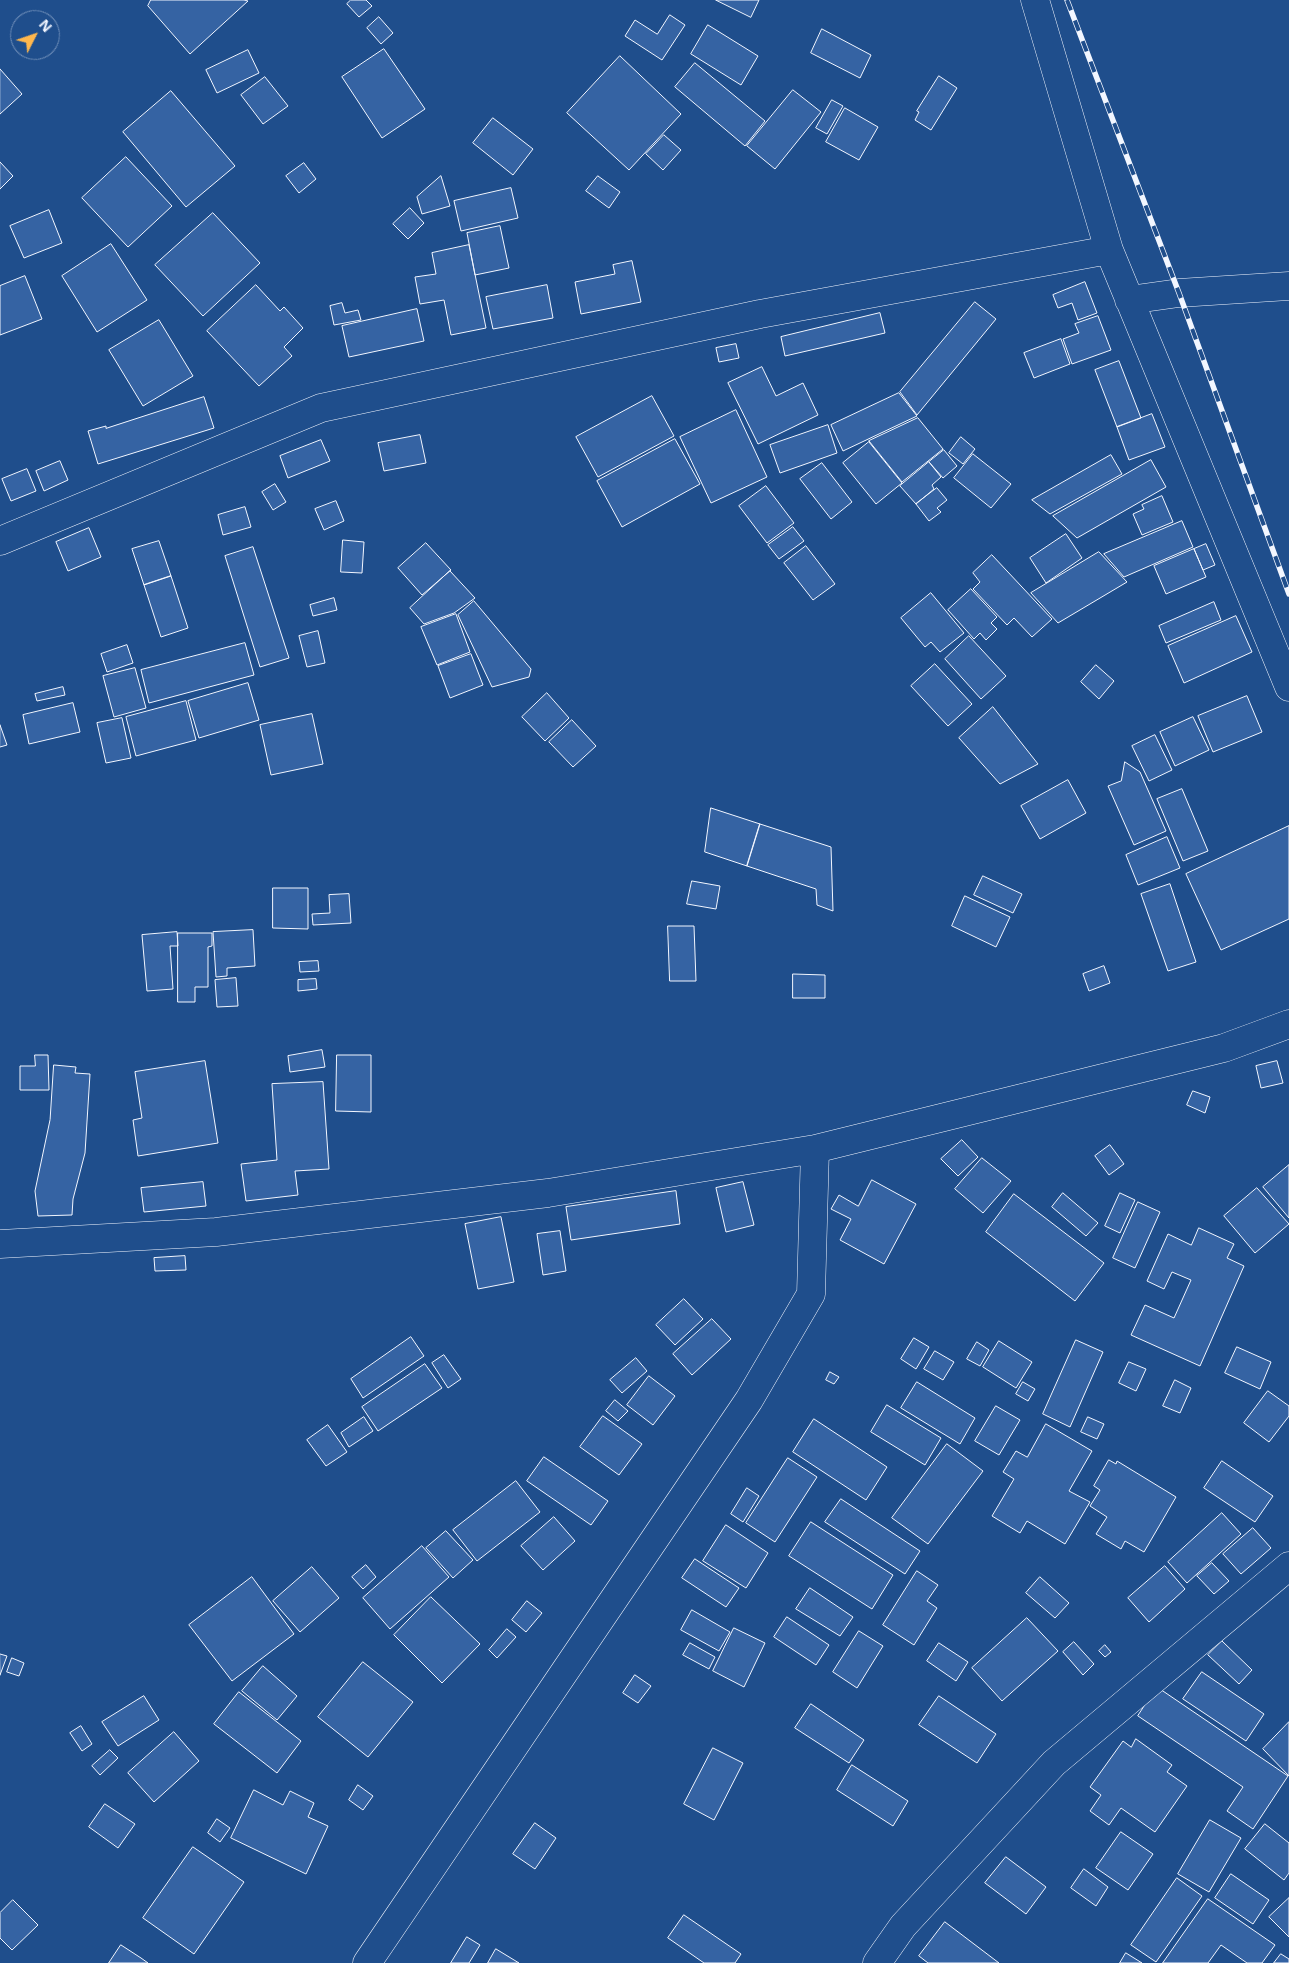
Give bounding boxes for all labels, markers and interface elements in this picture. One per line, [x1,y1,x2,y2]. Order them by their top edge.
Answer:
north arrow [10,10,60,60]
text: N [35,15,57,36]

